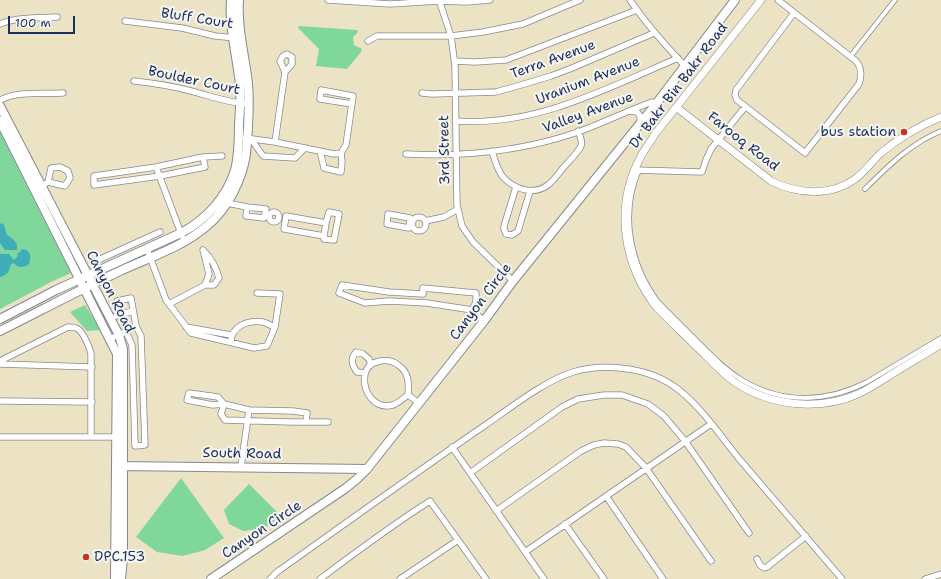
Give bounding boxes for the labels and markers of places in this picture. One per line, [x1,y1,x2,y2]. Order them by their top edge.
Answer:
place label: bus station [821,124,896,140]
marker: bus station [899,127,909,137]
place label: DPC.153 [94,549,145,565]
marker: DPC.153 [81,552,91,562]

